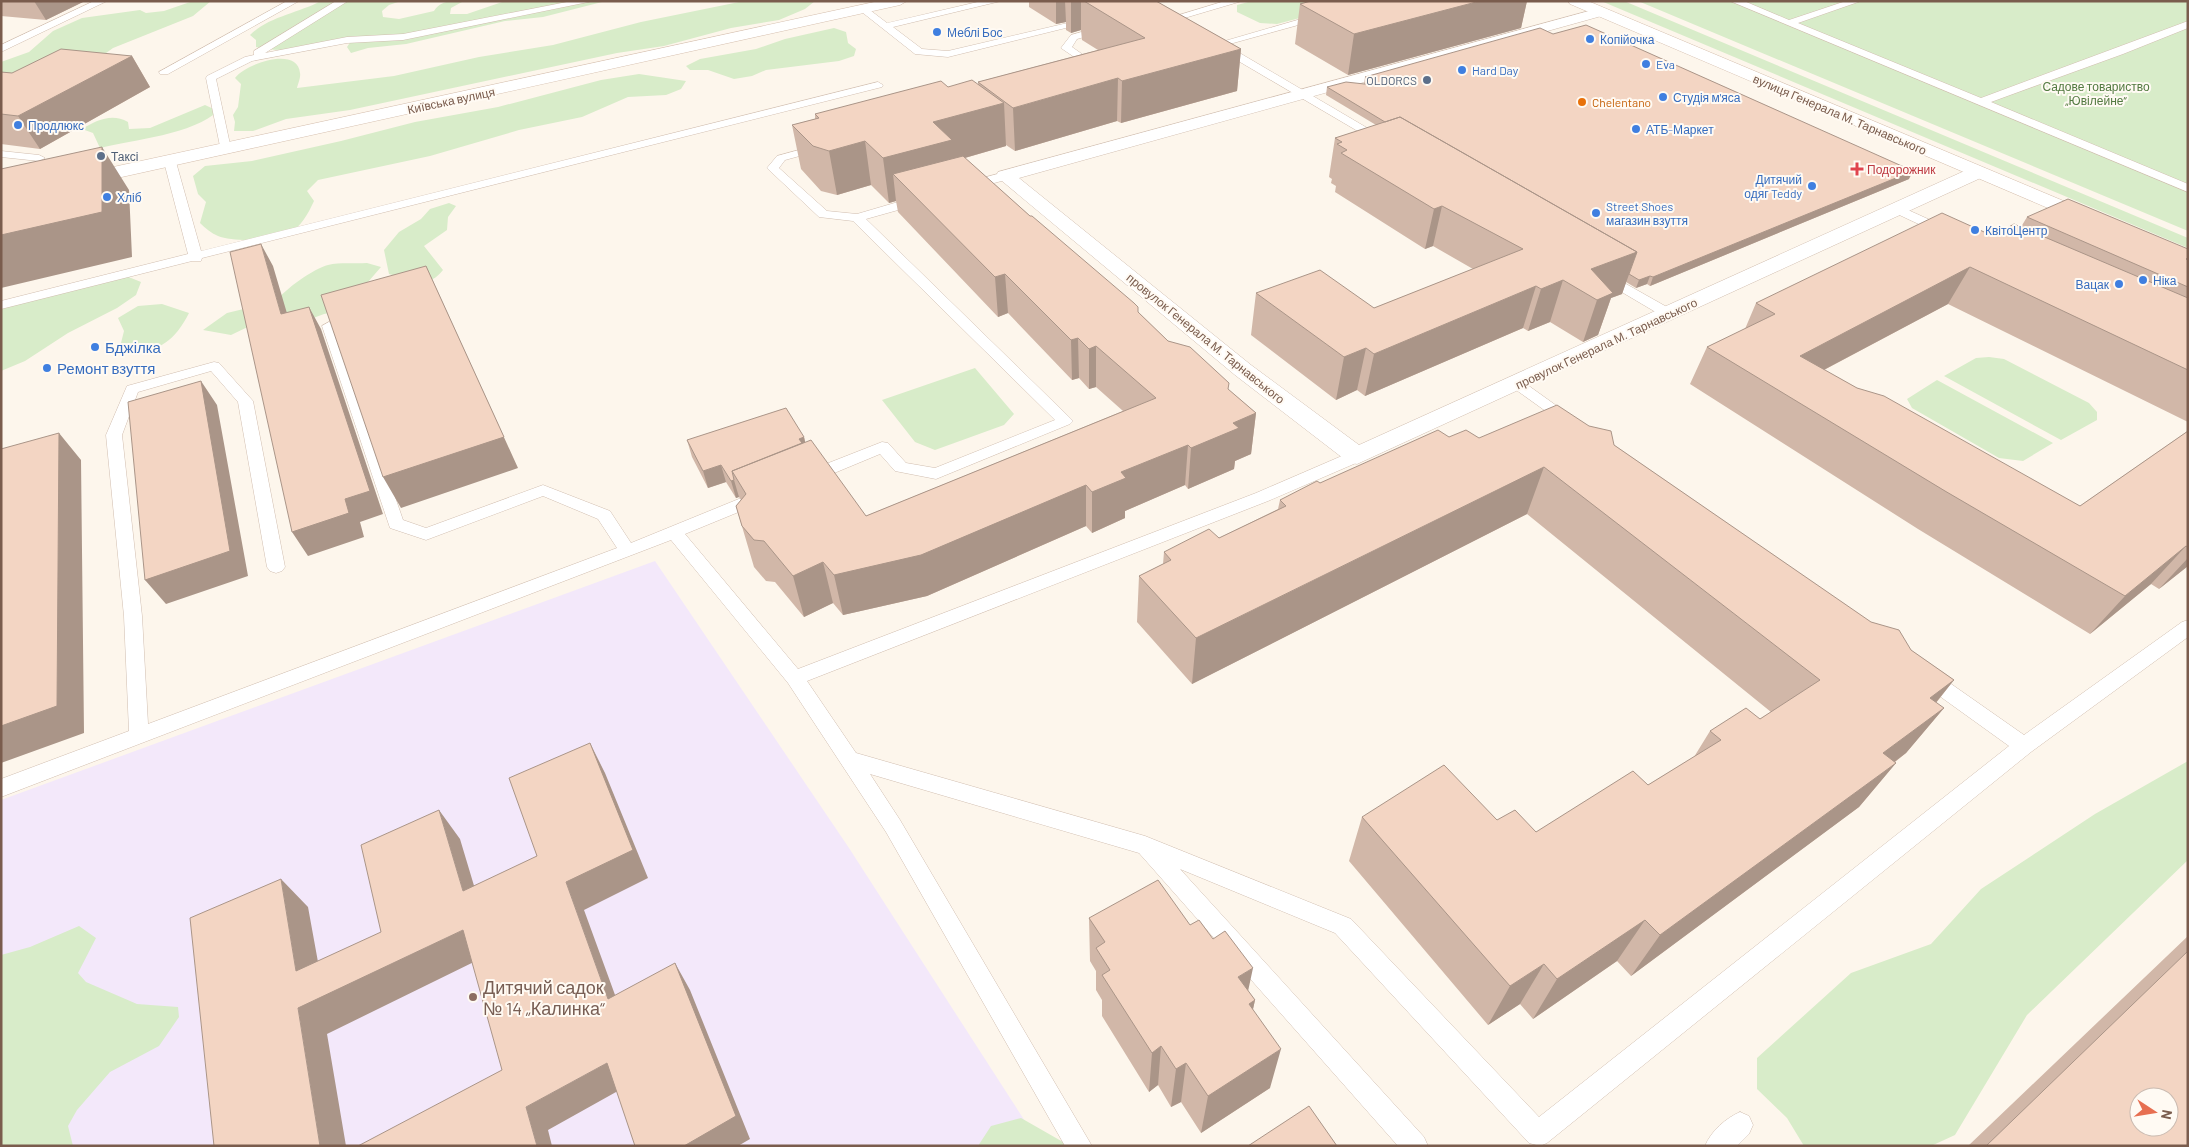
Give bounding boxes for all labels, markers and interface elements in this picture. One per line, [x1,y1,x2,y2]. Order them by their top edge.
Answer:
place label: Меблі Бос [947,25,1003,39]
marker: Меблі Бос [931,26,943,38]
place label: Копійочка [1600,32,1655,46]
marker: Копійочка [1584,33,1596,45]
place label: Eva [1656,57,1675,71]
marker: Eva [1640,58,1652,70]
place label: Hard Day [1472,63,1519,77]
marker: Hard Day [1456,64,1468,76]
street label: вулиця Генерала М. Тарнавського [1751,71,1929,158]
place label: OLDORCS [1366,73,1417,87]
marker: OLDORCS [1421,74,1433,86]
park label: Садове товариство „Ювілейне“ [2042,79,2150,107]
street label: Київська вулиця [406,84,496,117]
place label: Студія м'яса [1673,90,1741,105]
marker: Студія м'яса [1657,91,1669,103]
place label: Chelentano [1592,95,1651,109]
marker: Chelentano [1576,96,1588,108]
place label: Продлюкс [28,118,84,133]
marker: Продлюкс [12,119,24,131]
place label: АТБ-Маркет [1646,122,1714,137]
marker: АТБ-Маркет [1630,123,1642,135]
place label: Таксі [111,149,139,163]
marker: Таксі [95,150,107,162]
place label: Подорожник [1867,162,1936,177]
marker: Подорожник [1851,163,1863,175]
place label: Дитячий одяг Teddy [1744,172,1802,201]
marker: Дитячий одяг Teddy [1806,180,1818,192]
place label: Хліб [117,190,142,204]
marker: Хліб [101,191,113,203]
place label: Street Shoes магазин взуття [1606,199,1688,228]
marker: Street Shoes магазин взуття [1590,207,1602,219]
place label: КвітоЦентр [1985,223,2048,238]
marker: КвітоЦентр [1969,224,1981,236]
street label: провулок Генерала М. Тарнавського [1124,270,1288,407]
place label: Ніка [2153,273,2177,287]
marker: Ніка [2137,274,2149,286]
place label: Вацак [2076,277,2110,292]
marker: Вацак [2113,278,2125,290]
street label: провулок Генерала М. Тарнавського [1513,295,1700,392]
place label: Бджілка [105,338,162,356]
marker: Бджілка [89,341,101,353]
place label: Ремонт взуття [57,359,155,377]
marker: Ремонт взуття [41,362,53,374]
place label: Дитячий садок № 14 „Калинка“ [483,976,605,1019]
marker: Дитячий садок № 14 „Калинка“ [467,991,479,1003]
north arrow [2129,1087,2179,1137]
text: N [2158,1108,2176,1121]

